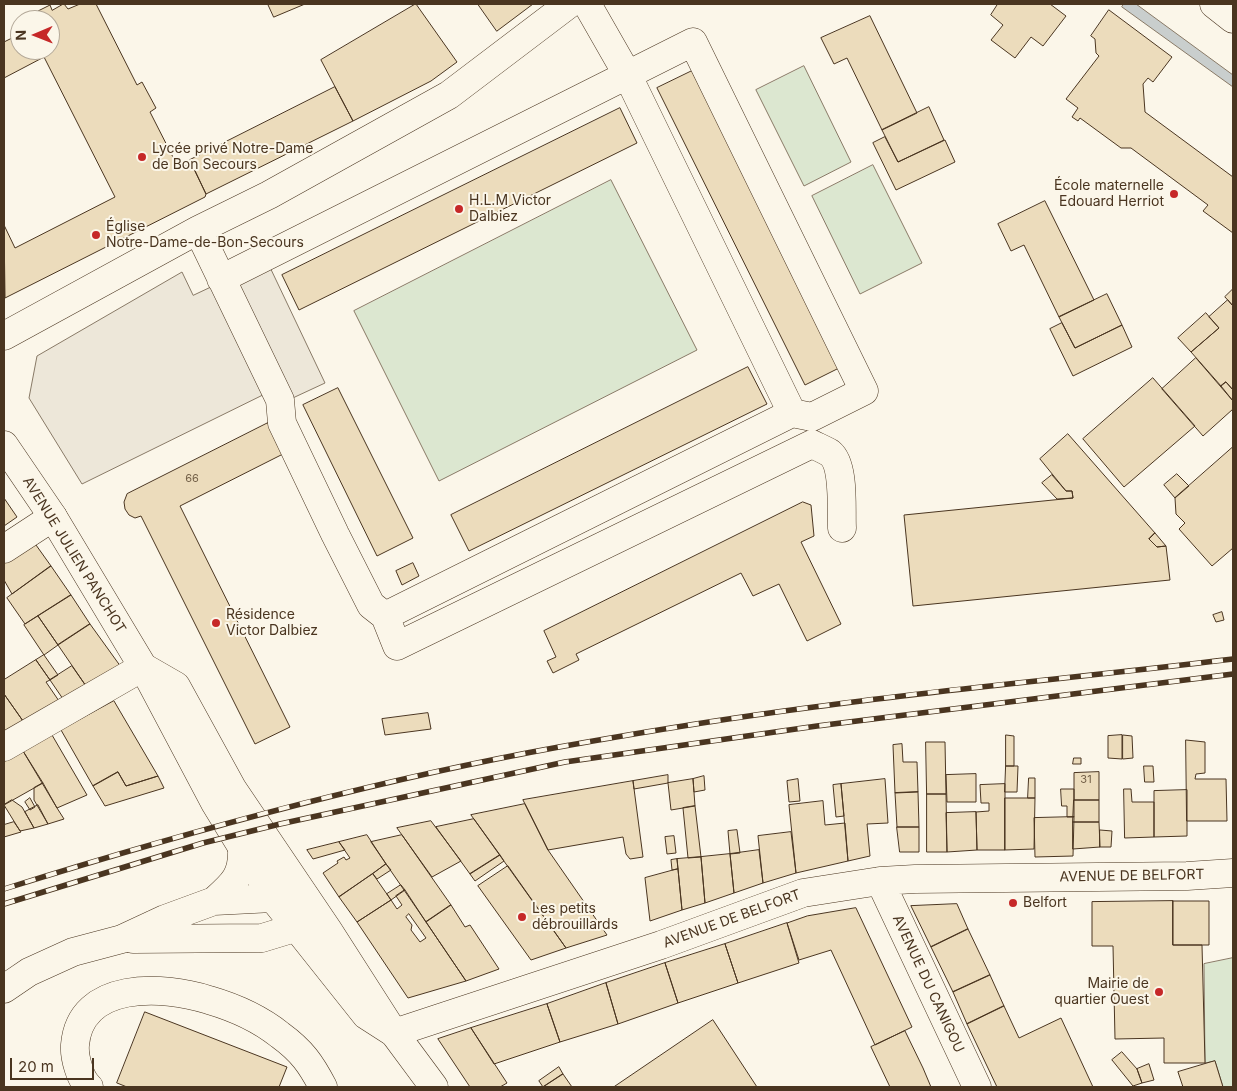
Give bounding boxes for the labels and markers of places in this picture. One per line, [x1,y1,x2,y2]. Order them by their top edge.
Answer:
place label: Lycée privé Notre-Dame de Bon Secours [152,141,314,174]
marker: Lycée privé Notre-Dame de Bon Secours [136,151,148,163]
place label: École maternelle Edouard Herriot [1054,178,1164,210]
marker: École maternelle Edouard Herriot [1168,188,1180,200]
place label: H.L.M Victor Dalbiez [469,193,551,226]
marker: H.L.M Victor Dalbiez [453,203,465,215]
place label: Église Notre-Dame-de-Bon-Secours [106,219,304,252]
marker: Église Notre-Dame-de-Bon-Secours [90,229,102,241]
place label: Résidence Victor Dalbiez [226,607,318,640]
marker: Résidence Victor Dalbiez [210,617,222,629]
place label: Belfort [1023,895,1067,911]
marker: Belfort [1007,897,1019,909]
place label: Les petits débrouillards [532,901,618,934]
marker: Les petits débrouillards [516,911,528,923]
place label: Mairie de quartier Ouest [1054,976,1149,1009]
marker: Mairie de quartier Ouest [1153,986,1165,998]

